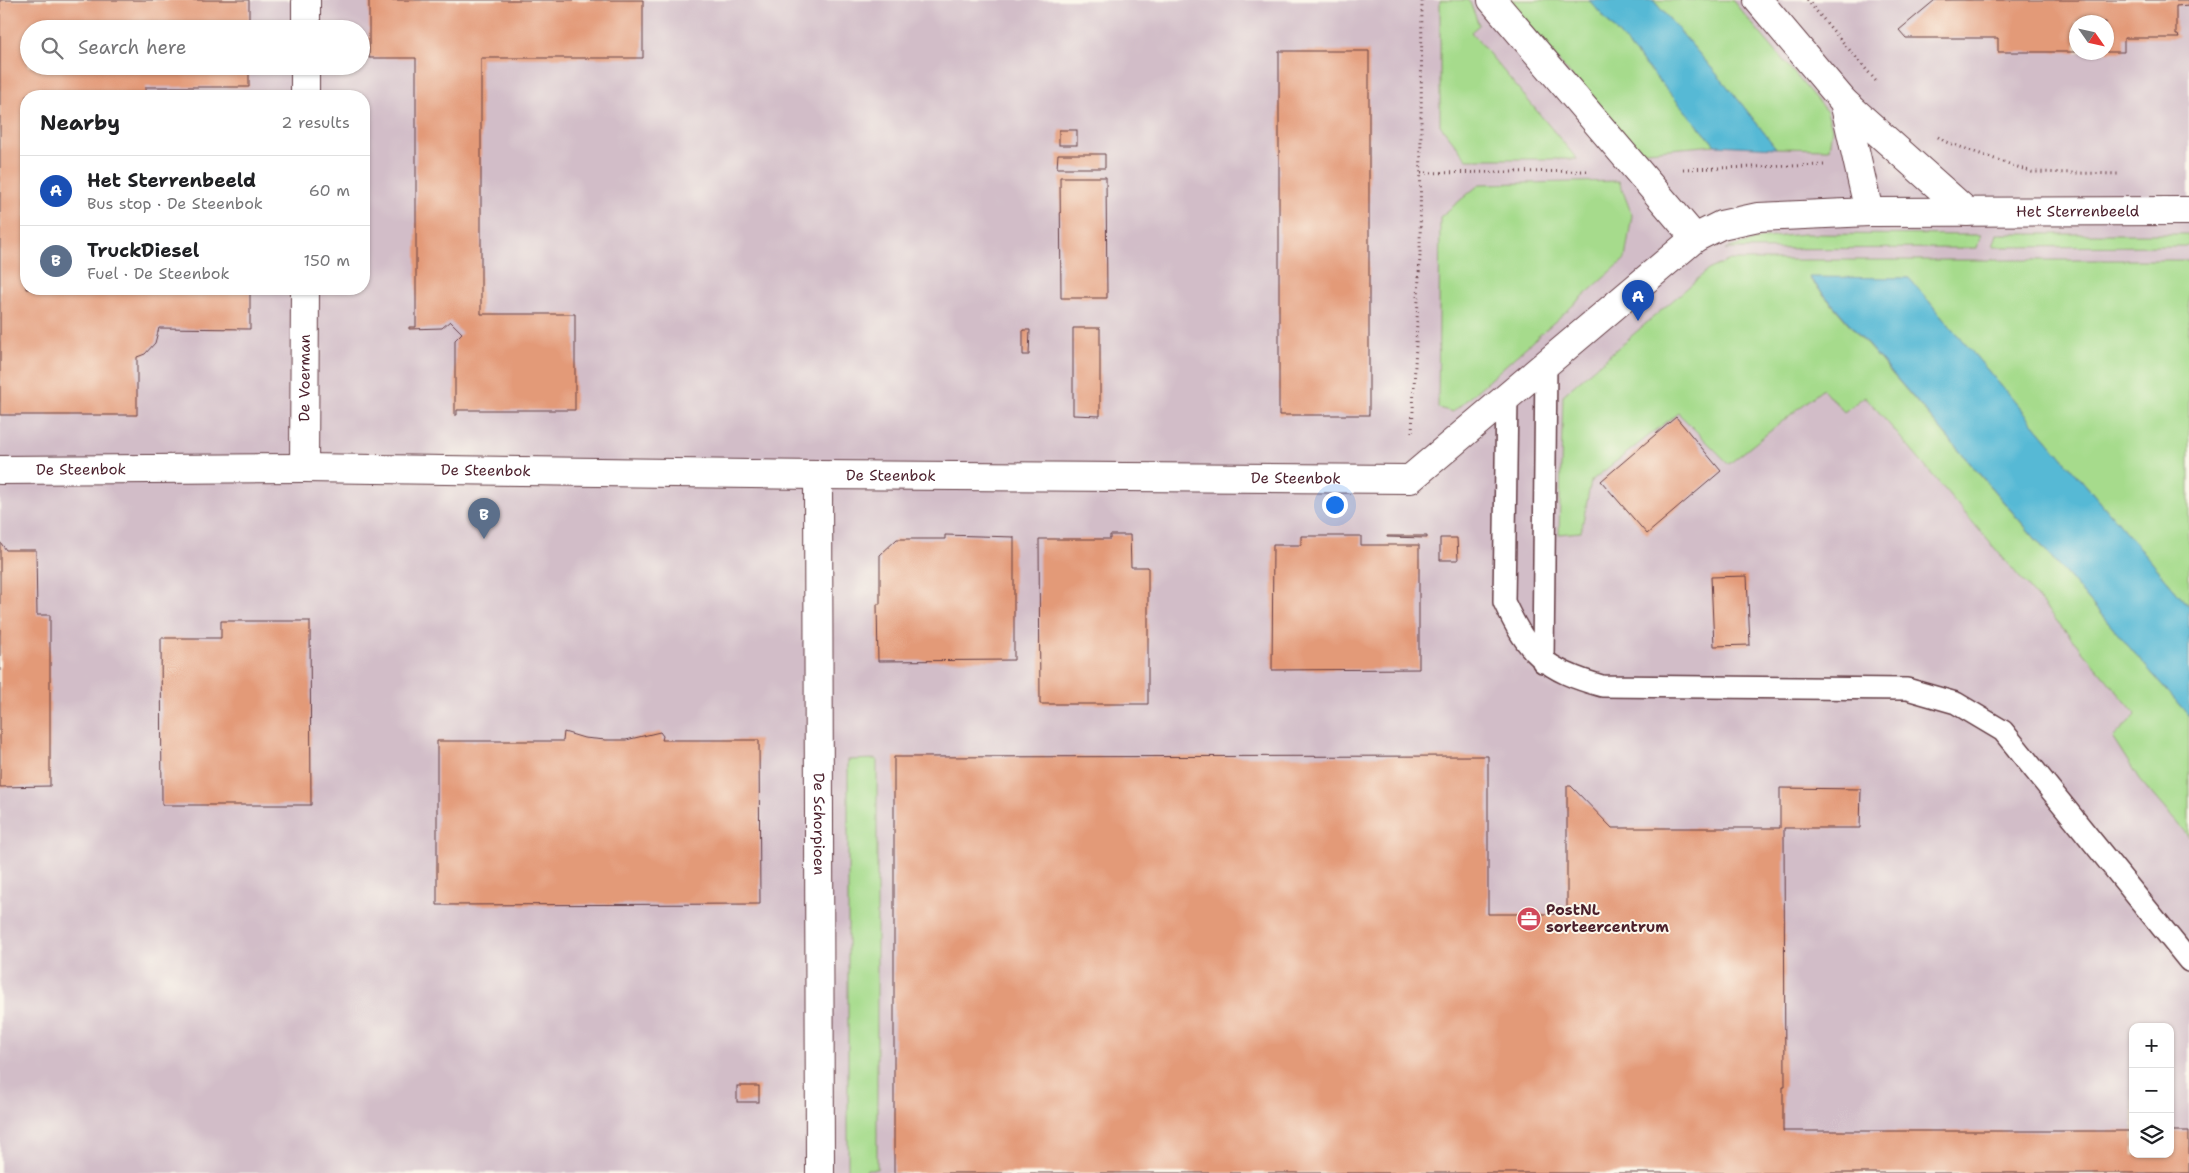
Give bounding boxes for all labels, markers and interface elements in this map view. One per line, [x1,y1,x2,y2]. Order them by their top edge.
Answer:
north arrow [2069,15,2114,60]
search box [20,20,370,75]
icon: search [38,34,66,62]
text: Search here [78,35,187,60]
text: Nearby [40,109,120,137]
text: 2 results [281,112,350,133]
text: Het Sterrenbeeld [87,168,256,193]
text: A [50,180,62,201]
text: 60 m [309,180,350,201]
text: Bus stop · De Steenbok [87,193,263,214]
street label: Het Sterrenbeeld [2016,201,2140,222]
text: TruckDiesel [87,238,199,263]
text: B [51,250,61,271]
text: 150 m [303,250,350,271]
text: Fuel · De Steenbok [87,263,230,284]
pin: A [1622,280,1654,321]
street label: De Voerman [294,334,315,422]
street label: De Steenbok [36,459,126,480]
street label: De Steenbok [441,460,531,481]
street label: De Steenbok [846,465,936,486]
street label: De Steenbok [1251,468,1341,489]
your location [1322,492,1348,518]
pin: B [468,498,500,539]
street label: De Schorpioen [809,773,829,875]
place label: PostNL sorteercentrum [1546,900,1669,937]
office icon: PostNL sorteercentrum [1516,906,1542,932]
map controls [2129,1023,2174,1158]
button: + [2129,1023,2174,1068]
button: − [2129,1068,2174,1113]
button: layers [2129,1113,2174,1158]

